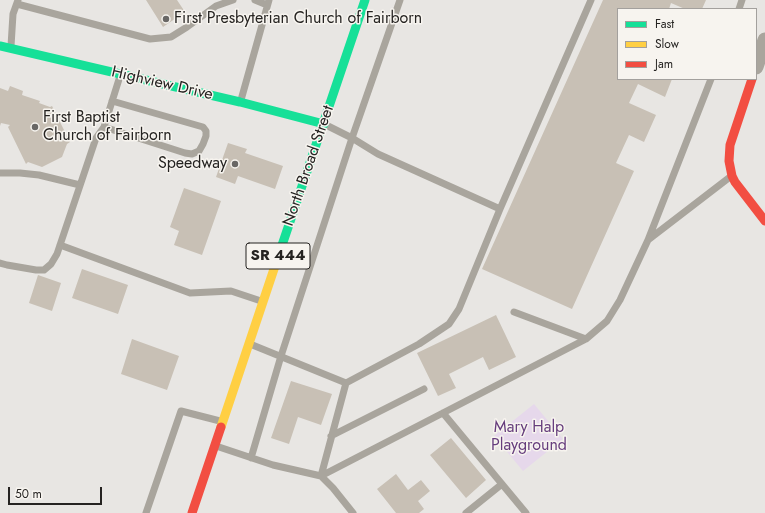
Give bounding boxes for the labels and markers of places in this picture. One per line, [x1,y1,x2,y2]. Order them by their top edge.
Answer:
place label: First Presbyterian Church of Fairborn [174,9,422,29]
marker: First Presbyterian Church of Fairborn [161,14,171,24]
place label: First Baptist Church of Fairborn [43,108,172,146]
marker: First Baptist Church of Fairborn [30,122,40,132]
place label: Speedway [158,154,227,174]
marker: Speedway [230,159,240,169]

